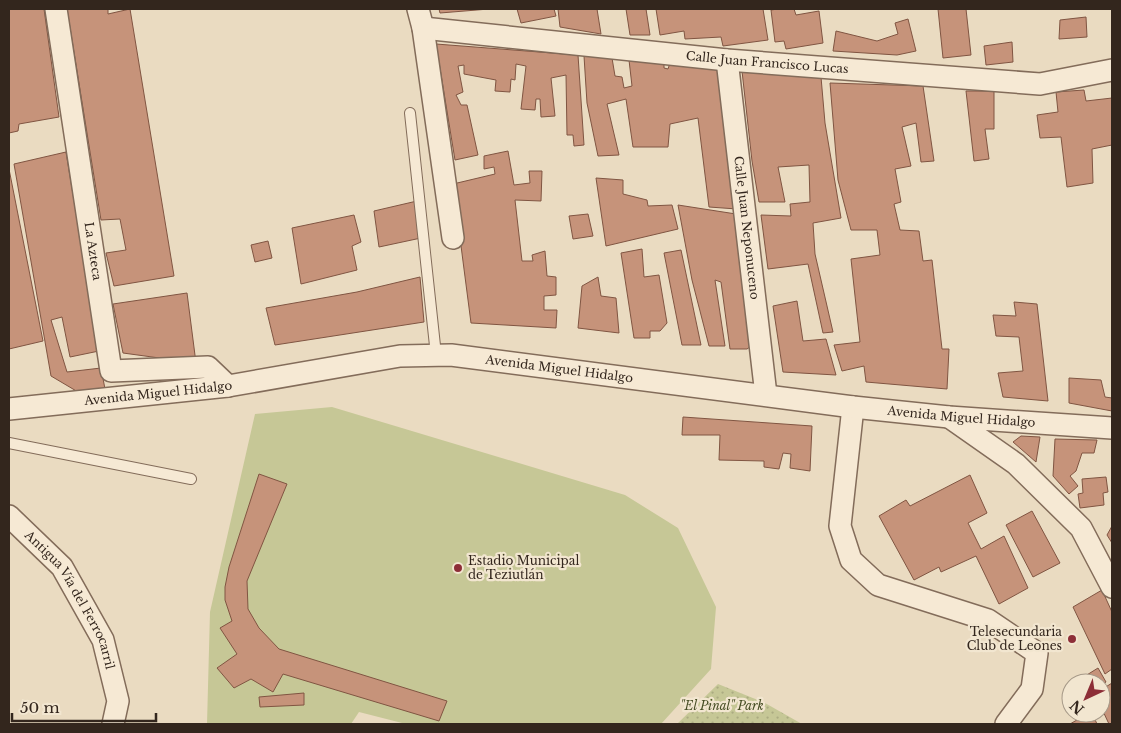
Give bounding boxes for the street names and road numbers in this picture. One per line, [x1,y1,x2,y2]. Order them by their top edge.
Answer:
street label: Calle Juan Francisco Lucas [685,48,849,76]
street label: Calle Juan Neponuceno [731,155,763,301]
street label: La Azteca [81,221,105,282]
street label: Avenida Miguel Hidalgo [484,351,634,385]
street label: Avenida Miguel Hidalgo [82,377,233,408]
street label: Avenida Miguel Hidalgo [886,403,1036,430]
street label: Antigua Vía del Ferrocarril [21,527,118,671]

